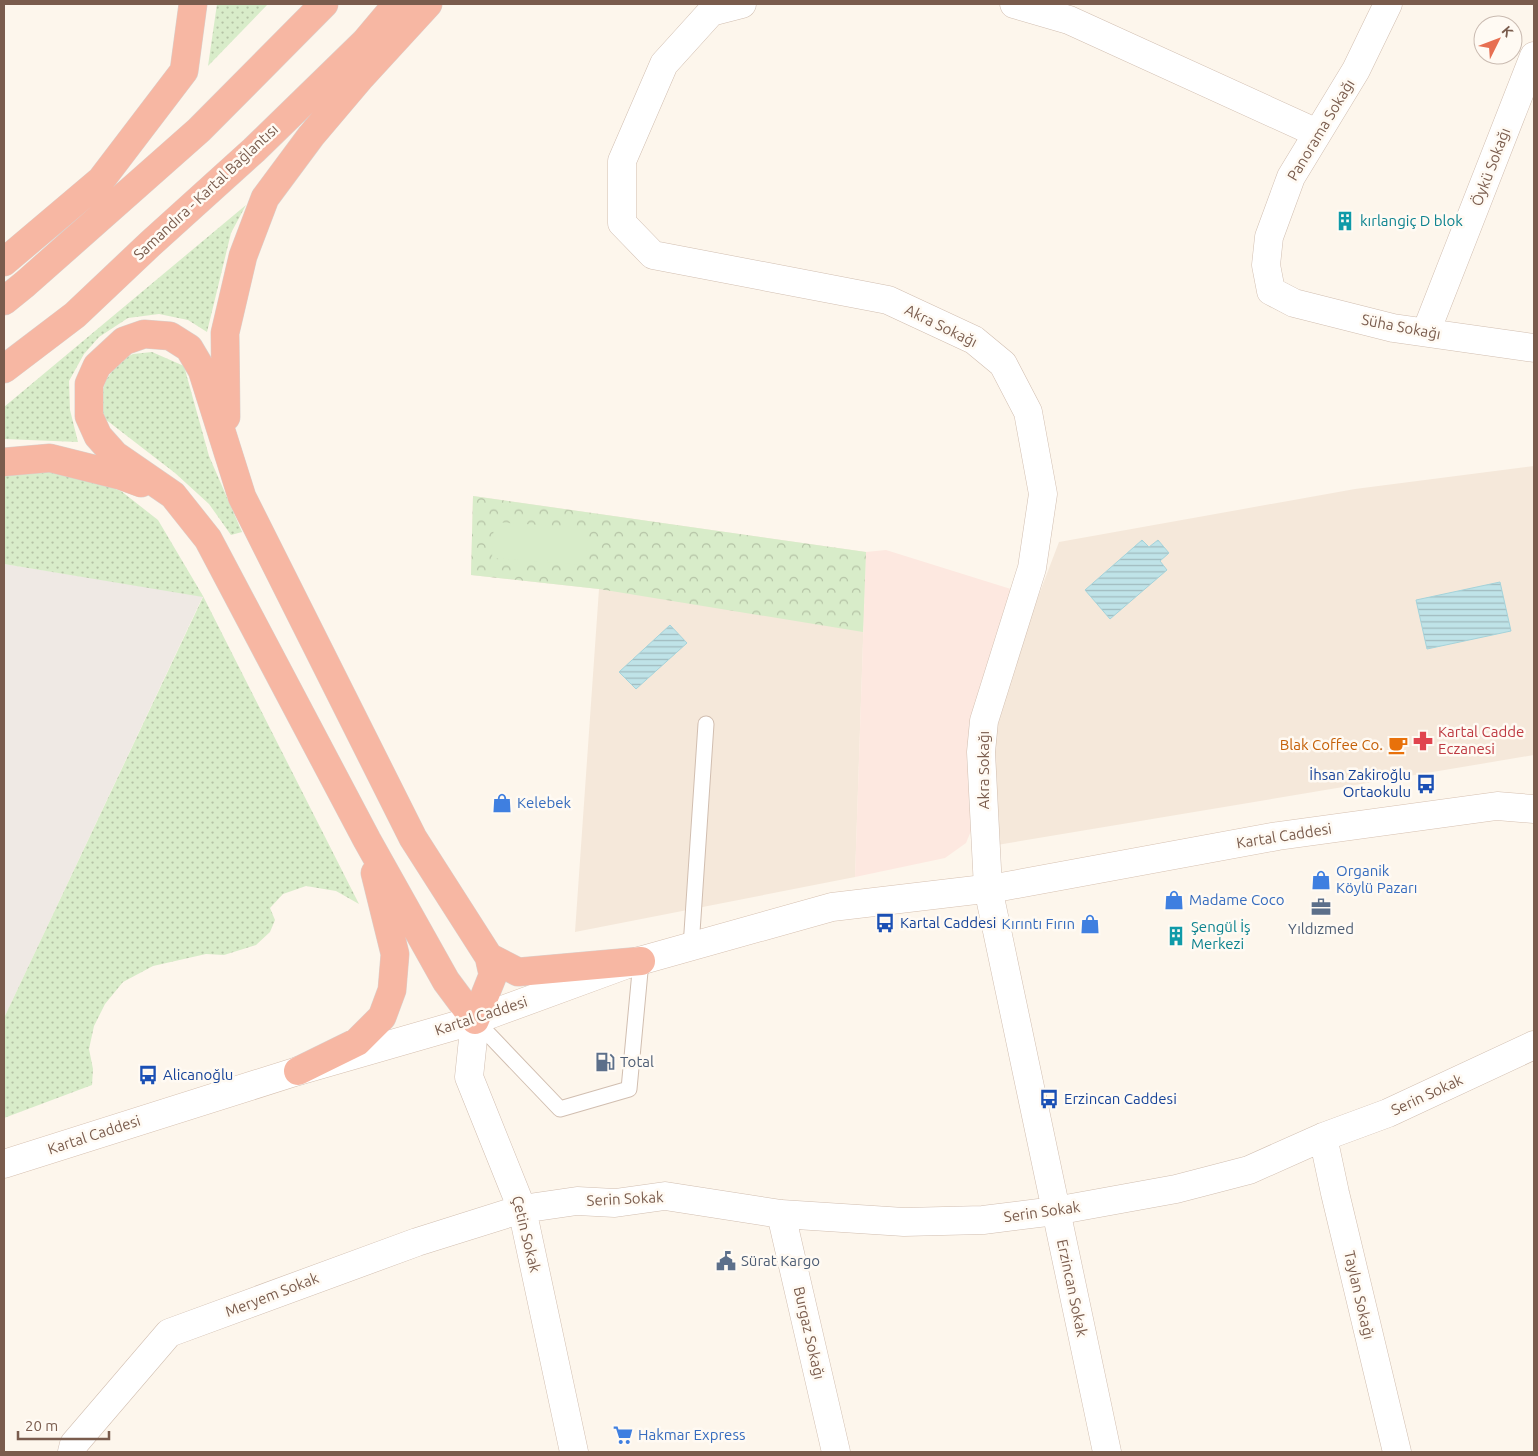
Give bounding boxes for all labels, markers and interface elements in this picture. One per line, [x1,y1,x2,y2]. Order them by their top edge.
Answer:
north arrow [1473,15,1523,65]
text: K [1499,22,1517,41]
street label: Panorama Sokağı [1284,76,1358,184]
street label: Samandıra - Kartal Bağlantısı [130,120,281,263]
street label: Öykü Sokağı [1468,125,1513,208]
building icon: kırlangiç D blok [1334,210,1356,232]
place label: kırlangiç D blok [1360,212,1463,229]
street label: Akra Sokağı [902,301,980,350]
street label: Süha Sokağı [1360,311,1442,343]
place label: Kartal Cadde Eczanesi [1438,723,1524,757]
pharmacy icon: Kartal Cadde Eczanesi [1412,730,1434,752]
street label: Akra Sokağı [975,731,992,809]
cafe icon: Blak Coffee Co. [1387,734,1409,756]
place label: Blak Coffee Co. [1280,736,1383,753]
place label: İhsan Zakiroğlu Ortaokulu [1309,766,1411,800]
bus stop icon: İhsan Zakiroğlu Ortaokulu [1415,773,1437,795]
shop icon: Kelebek [491,792,513,814]
place label: Kelebek [517,794,571,811]
street label: Kartal Caddesi [1235,820,1333,851]
place label: Organik Köylü Pazarı [1336,862,1417,896]
shop icon: Organik Köylü Pazarı [1310,869,1332,891]
shop icon: Madame Coco [1163,889,1185,911]
place label: Madame Coco [1189,891,1285,908]
office icon: Yıldızmed [1310,896,1332,918]
bus stop icon: Kartal Caddesi [874,912,896,934]
shop icon: Kırıntı Fırın [1079,913,1101,935]
place label: Kartal Caddesi [900,914,996,931]
place label: Kırıntı Fırın [1002,915,1075,932]
place label: Şengül İş Merkezi [1191,918,1251,952]
place label: Yıldızmed [1288,920,1354,937]
building icon: Şengül İş Merkezi [1165,925,1187,947]
street label: Kartal Caddesi [432,993,529,1038]
fuel station icon: Total [594,1051,616,1073]
place label: Total [620,1053,654,1070]
bus stop icon: Alicanoğlu [137,1064,159,1086]
place label: Alicanoğlu [163,1066,233,1083]
street label: Serin Sokak [1388,1070,1466,1119]
bus stop icon: Erzincan Caddesi [1038,1088,1060,1110]
place label: Erzincan Caddesi [1064,1090,1177,1107]
street label: Kartal Caddesi [45,1112,142,1157]
street label: Serin Sokak [586,1188,664,1209]
street label: Çetin Sokak [509,1194,544,1274]
street label: Serin Sokak [1003,1198,1082,1225]
street label: Erzincan Sokak [1054,1238,1091,1339]
street label: Taylan Sokağı [1341,1249,1378,1341]
public building icon: Sürat Kargo [715,1250,737,1272]
place label: Sürat Kargo [741,1252,820,1269]
street label: Meryem Sokak [223,1269,321,1320]
street label: Burgaz Sokağı [791,1285,828,1381]
scale bar [18,1408,109,1440]
text: 20 m [25,1417,58,1434]
supermarket icon: Hakmar Express [612,1424,634,1446]
place label: Hakmar Express [638,1426,745,1443]

